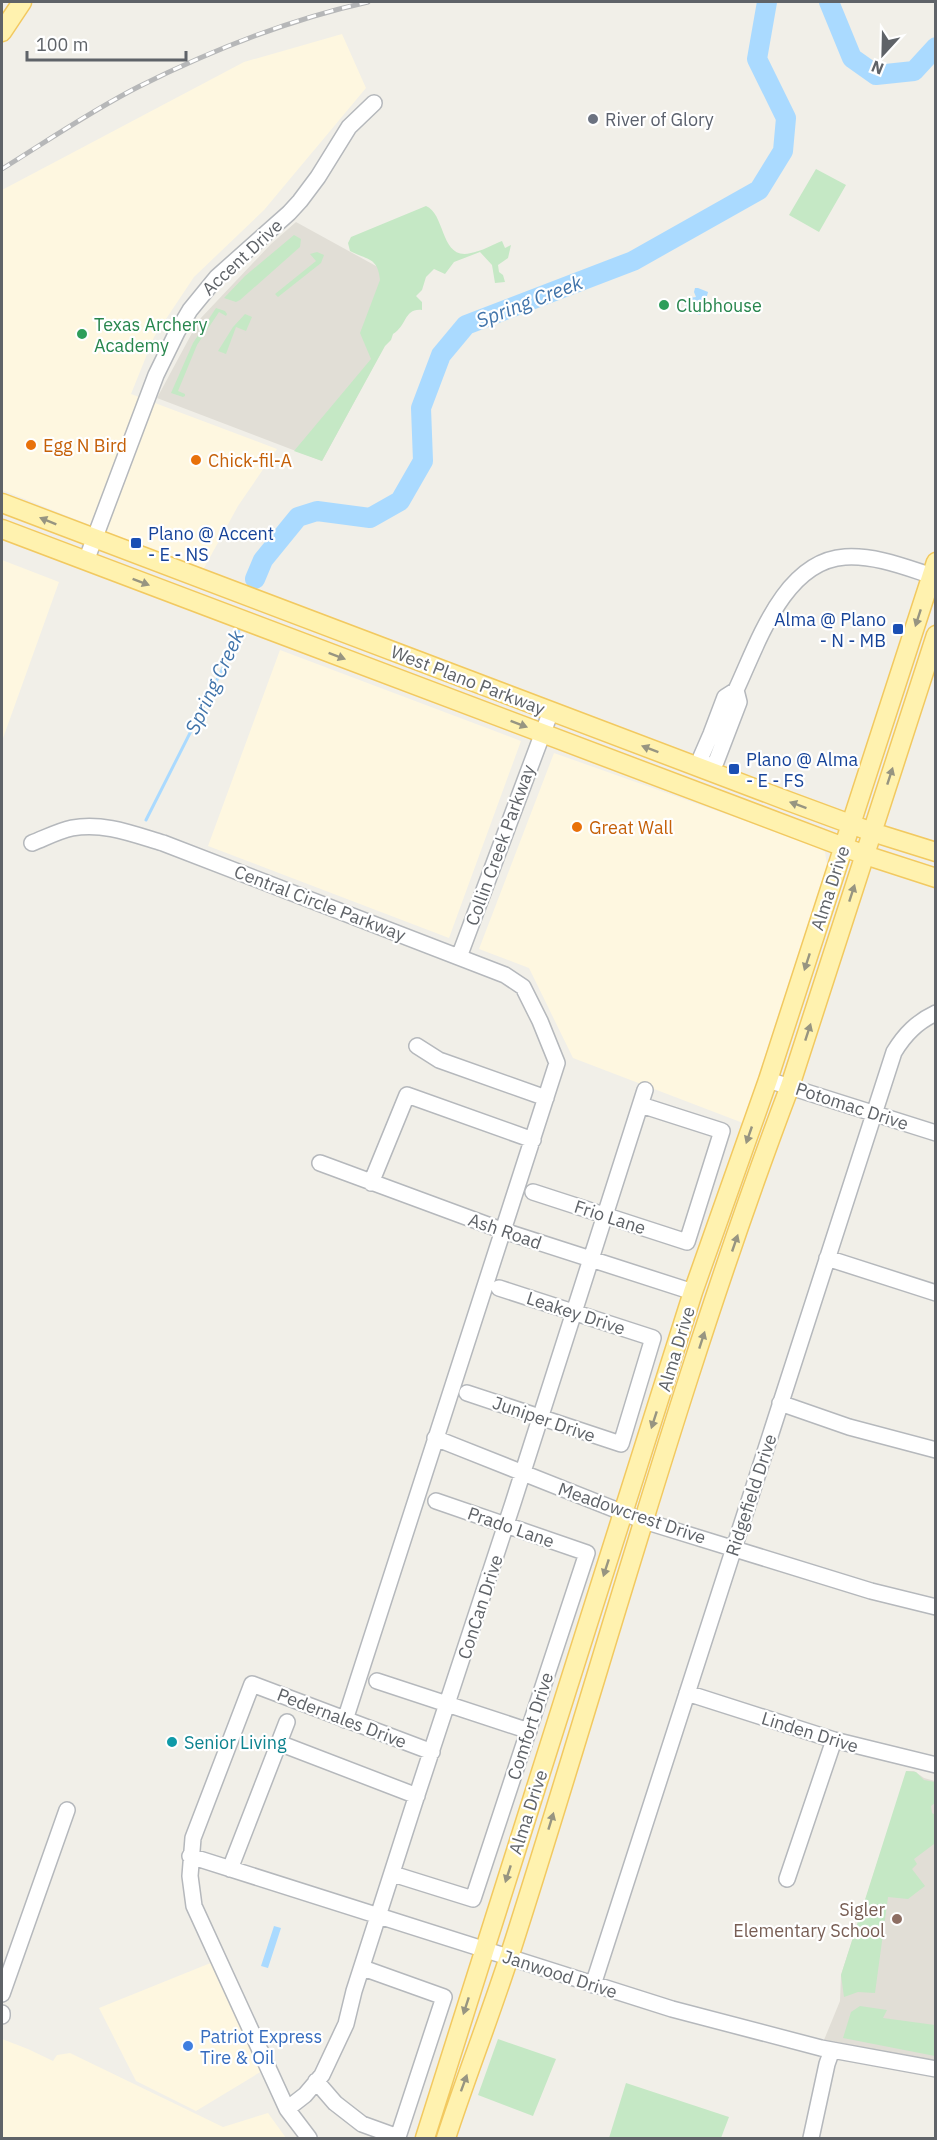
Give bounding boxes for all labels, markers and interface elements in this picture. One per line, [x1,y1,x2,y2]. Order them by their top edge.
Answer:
scale bar [27,24,186,62]
north arrow [853,24,913,84]
text: 100 m [36,33,88,56]
text: N [868,56,887,79]
place label: River of Glory [605,108,714,131]
marker: River of Glory [586,112,600,126]
street label: Accent Drive [197,214,287,300]
water label: Spring Creek [472,268,587,334]
place label: Clubhouse [676,294,762,317]
marker: Clubhouse [657,298,671,312]
place label: Texas Archery Academy [94,313,208,357]
marker: Texas Archery Academy [75,327,89,341]
place label: Egg N Bird [43,434,127,457]
marker: Egg N Bird [24,438,38,452]
place label: Chick-fil-A [208,449,293,472]
marker: Chick-fil-A [189,453,203,467]
one-way arrow [39,516,57,525]
place label: Plano @ Accent - E - NS [148,522,274,566]
marker: Plano @ Accent - E - NS [129,536,143,550]
one-way arrow [132,577,150,587]
place label: Alma @ Plano - N - MB [774,608,886,652]
one-way arrow [912,609,922,627]
marker: Alma @ Plano - N - MB [891,622,905,636]
water label: Spring Creek [178,625,250,738]
street label: West Plano Parkway [388,640,548,720]
one-way arrow [328,651,346,661]
one-way arrow [510,720,528,729]
one-way arrow [641,743,659,753]
place label: Plano @ Alma - E - FS [746,748,858,792]
street label: Collin Creek Parkway [460,761,540,929]
marker: Plano @ Alma - E - FS [727,762,741,776]
one-way arrow [886,767,895,785]
one-way arrow [788,799,806,809]
place label: Great Wall [589,816,673,839]
marker: Great Wall [570,820,584,834]
street label: Alma Drive [805,843,855,933]
street label: Central Circle Parkway [231,860,409,946]
one-way arrow [848,884,858,902]
one-way arrow [801,953,811,971]
one-way arrow [803,1023,813,1041]
street label: Potomac Drive [793,1077,911,1135]
one-way arrow [743,1126,753,1144]
street label: Frio Lane [571,1195,649,1239]
street label: Ash Road [465,1208,545,1254]
one-way arrow [730,1233,740,1251]
street label: Leakey Drive [524,1286,628,1340]
street label: Alma Drive [652,1304,700,1394]
one-way arrow [698,1331,707,1349]
street label: Juniper Drive [490,1391,598,1447]
one-way arrow [649,1411,658,1429]
street label: Ridgefield Drive [720,1431,782,1559]
street label: Meadowcrest Drive [555,1477,709,1549]
street label: Prado Lane [465,1501,558,1553]
street label: ConCan Drive [452,1552,508,1662]
one-way arrow [601,1559,611,1577]
street label: Comfort Drive [502,1669,558,1783]
street label: Pedernales Drive [274,1683,410,1753]
street label: Linden Drive [759,1706,861,1758]
place label: Senior Living [184,1731,287,1754]
marker: Senior Living [165,1735,179,1749]
street label: Alma Drive [503,1767,553,1857]
one-way arrow [547,1812,556,1830]
one-way arrow [503,1865,513,1883]
place label: Sigler Elementary School [733,1898,885,1942]
marker: Sigler Elementary School [890,1912,904,1926]
street label: Janwood Drive [500,1945,620,2003]
one-way arrow [461,1997,471,2015]
place label: Patriot Express Tire & Oil [200,2025,322,2069]
marker: Patriot Express Tire & Oil [181,2039,195,2053]
one-way arrow [460,2074,470,2092]

